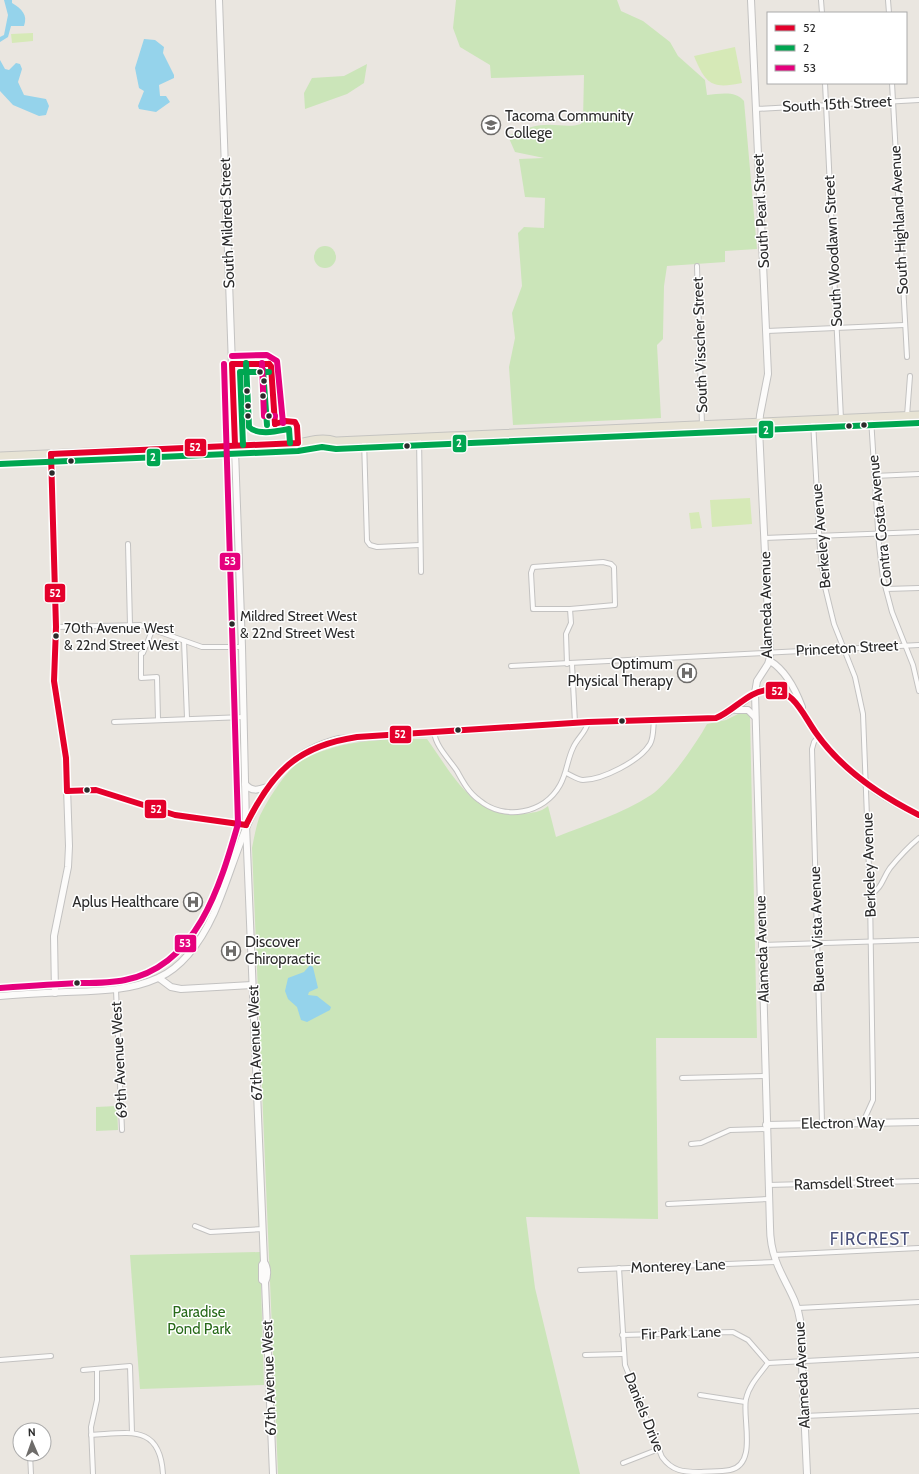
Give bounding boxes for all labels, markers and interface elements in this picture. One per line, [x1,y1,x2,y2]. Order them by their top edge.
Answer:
legend [767,12,907,84]
text: 52 [803,20,816,35]
text: 2 [803,40,809,55]
text: 53 [803,60,816,75]
street label: South 15th Street [782,92,892,116]
place label: Tacoma Community College [505,107,634,142]
school or university icon: Tacoma Community College [480,114,502,136]
street label: South Highland Avenue [886,145,912,295]
street label: South Pearl Street [749,153,773,269]
street label: South Mildred Street [216,157,238,289]
street label: South Woodlawn Street [820,175,846,327]
street label: South Visscher Street [689,277,711,413]
unlabelled marker [255,367,265,377]
unlabelled marker [259,376,269,386]
unlabelled marker [242,386,252,396]
unlabelled marker [258,391,268,401]
unlabelled marker [243,401,253,411]
unlabelled marker [243,411,253,421]
unlabelled marker [264,411,274,421]
line badge: 2 [758,420,774,439]
unlabelled marker [859,420,869,430]
unlabelled marker [844,421,854,431]
text: 2 [763,423,769,437]
line badge: 2 [452,434,467,453]
text: 2 [456,436,462,450]
line badge: 52 [184,438,207,457]
text: 52 [189,440,201,454]
unlabelled marker [402,441,412,451]
line badge: 2 [146,448,161,467]
text: 2 [150,450,156,464]
street label: Contra Costa Avenue [864,454,896,588]
unlabelled marker [66,456,76,466]
unlabelled marker [47,468,57,478]
street label: Berkeley Avenue [807,483,835,589]
street label: Alameda Avenue [756,551,776,659]
line badge: 53 [219,552,241,571]
text: 53 [224,554,236,568]
line badge: 52 [44,583,66,603]
text: 52 [49,586,61,600]
place label: Mildred Street West & 22nd Street West [240,607,357,642]
place label: 70th Avenue West & 22nd Street West [64,619,179,654]
marker: Mildred Street West & 22nd Street West [227,619,237,629]
marker: 70th Avenue West & 22nd Street West [51,631,61,641]
street label: Princeton Street [795,636,899,660]
place label: Optimum Physical Therapy [567,655,673,690]
hospital icon: Optimum Physical Therapy [676,662,698,684]
line badge: 52 [765,681,788,700]
text: 52 [771,684,783,698]
unlabelled marker [617,716,627,726]
line badge: 52 [389,725,412,744]
unlabelled marker [453,725,463,735]
text: 52 [394,727,406,741]
unlabelled marker [82,785,92,795]
line badge: 52 [144,799,167,819]
text: 52 [150,802,162,816]
street label: Berkeley Avenue [858,812,880,918]
street label: Buena Vista Avenue [806,866,828,992]
hospital icon: Aplus Healthcare [182,891,204,913]
place label: Aplus Healthcare [72,893,179,911]
street label: Alameda Avenue [751,895,773,1003]
place label: Discover Chiropractic [245,933,321,968]
line badge: 53 [174,934,197,953]
text: 53 [179,936,191,950]
hospital icon: Discover Chiropractic [220,940,242,962]
unlabelled marker [72,978,82,988]
street label: 67th Avenue West [244,985,266,1101]
street label: 69th Avenue West [107,1001,131,1119]
street label: Electron Way [801,1113,886,1133]
street label: Ramsdell Street [793,1172,895,1194]
district label: FIRCREST [830,1229,910,1249]
street label: Monterey Lane [630,1255,726,1277]
park label: Paradise Pond Park [167,1303,231,1338]
street label: 67th Avenue West [258,1320,280,1436]
street label: Alameda Avenue [790,1321,814,1429]
street label: Fir Park Lane [641,1323,722,1343]
street label: Daniels Drive [620,1370,668,1455]
north arrow [12,1422,52,1462]
text: N [28,1425,36,1439]

